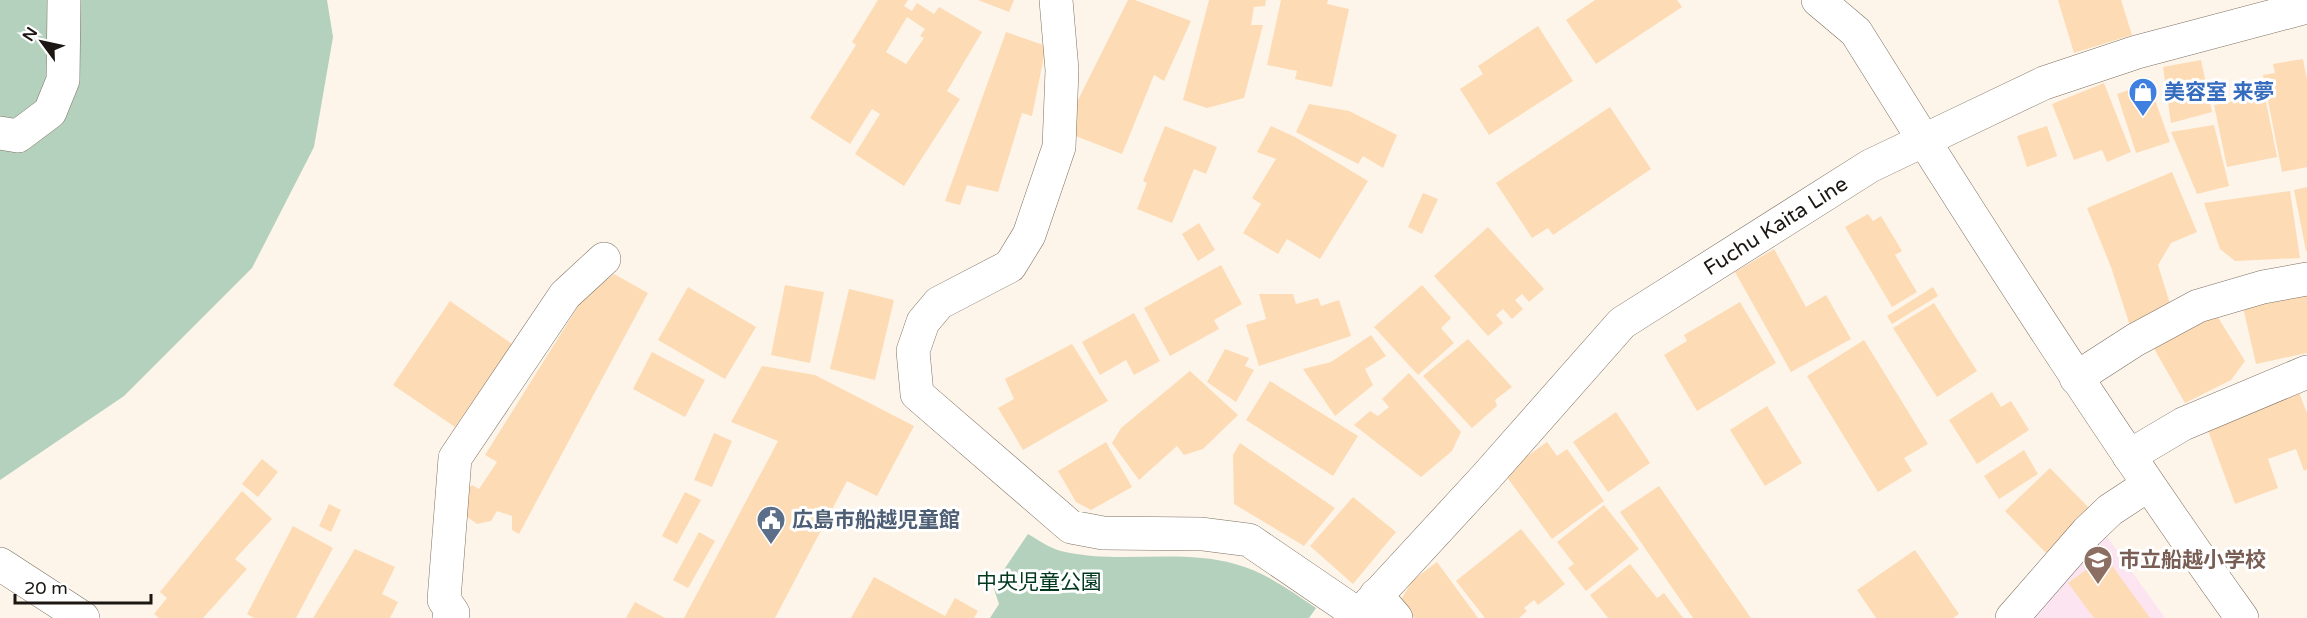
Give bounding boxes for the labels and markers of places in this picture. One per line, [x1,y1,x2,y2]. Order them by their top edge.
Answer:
shop icon: 美容室 来夢 [2127,76,2159,118]
place label: 美容室 来夢 [2164,80,2274,105]
public building icon: 広島市船越児童館 [755,504,787,546]
place label: 広島市船越児童館 [792,508,960,533]
school or university icon: 市立船越小学校 [2082,544,2114,586]
place label: 市立船越小学校 [2119,548,2266,573]

